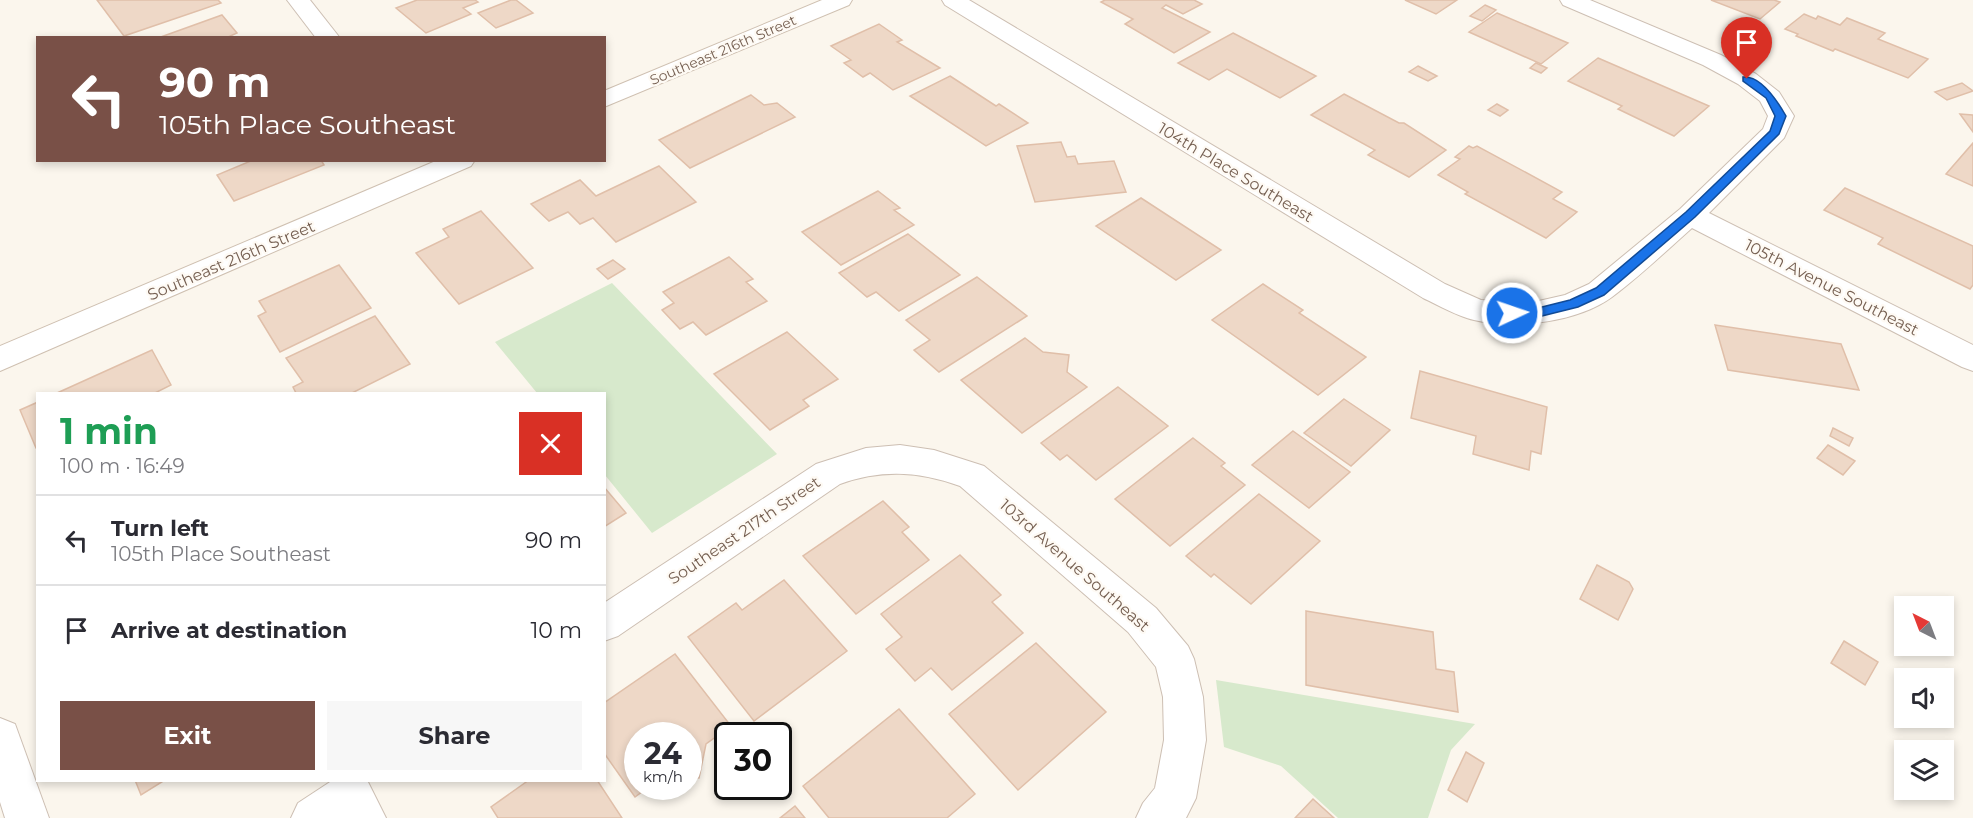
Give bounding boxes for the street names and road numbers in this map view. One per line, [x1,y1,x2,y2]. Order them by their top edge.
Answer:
street label: Southeast 216th Street [647,11,799,89]
street label: 104th Place Southeast [1155,119,1317,227]
street label: Southeast 216th Street [145,216,318,304]
street label: 105th Avenue Southeast [1742,235,1922,340]
street label: Southeast 217th Street [665,472,824,588]
street label: 103rd Avenue Southeast [996,495,1154,636]

